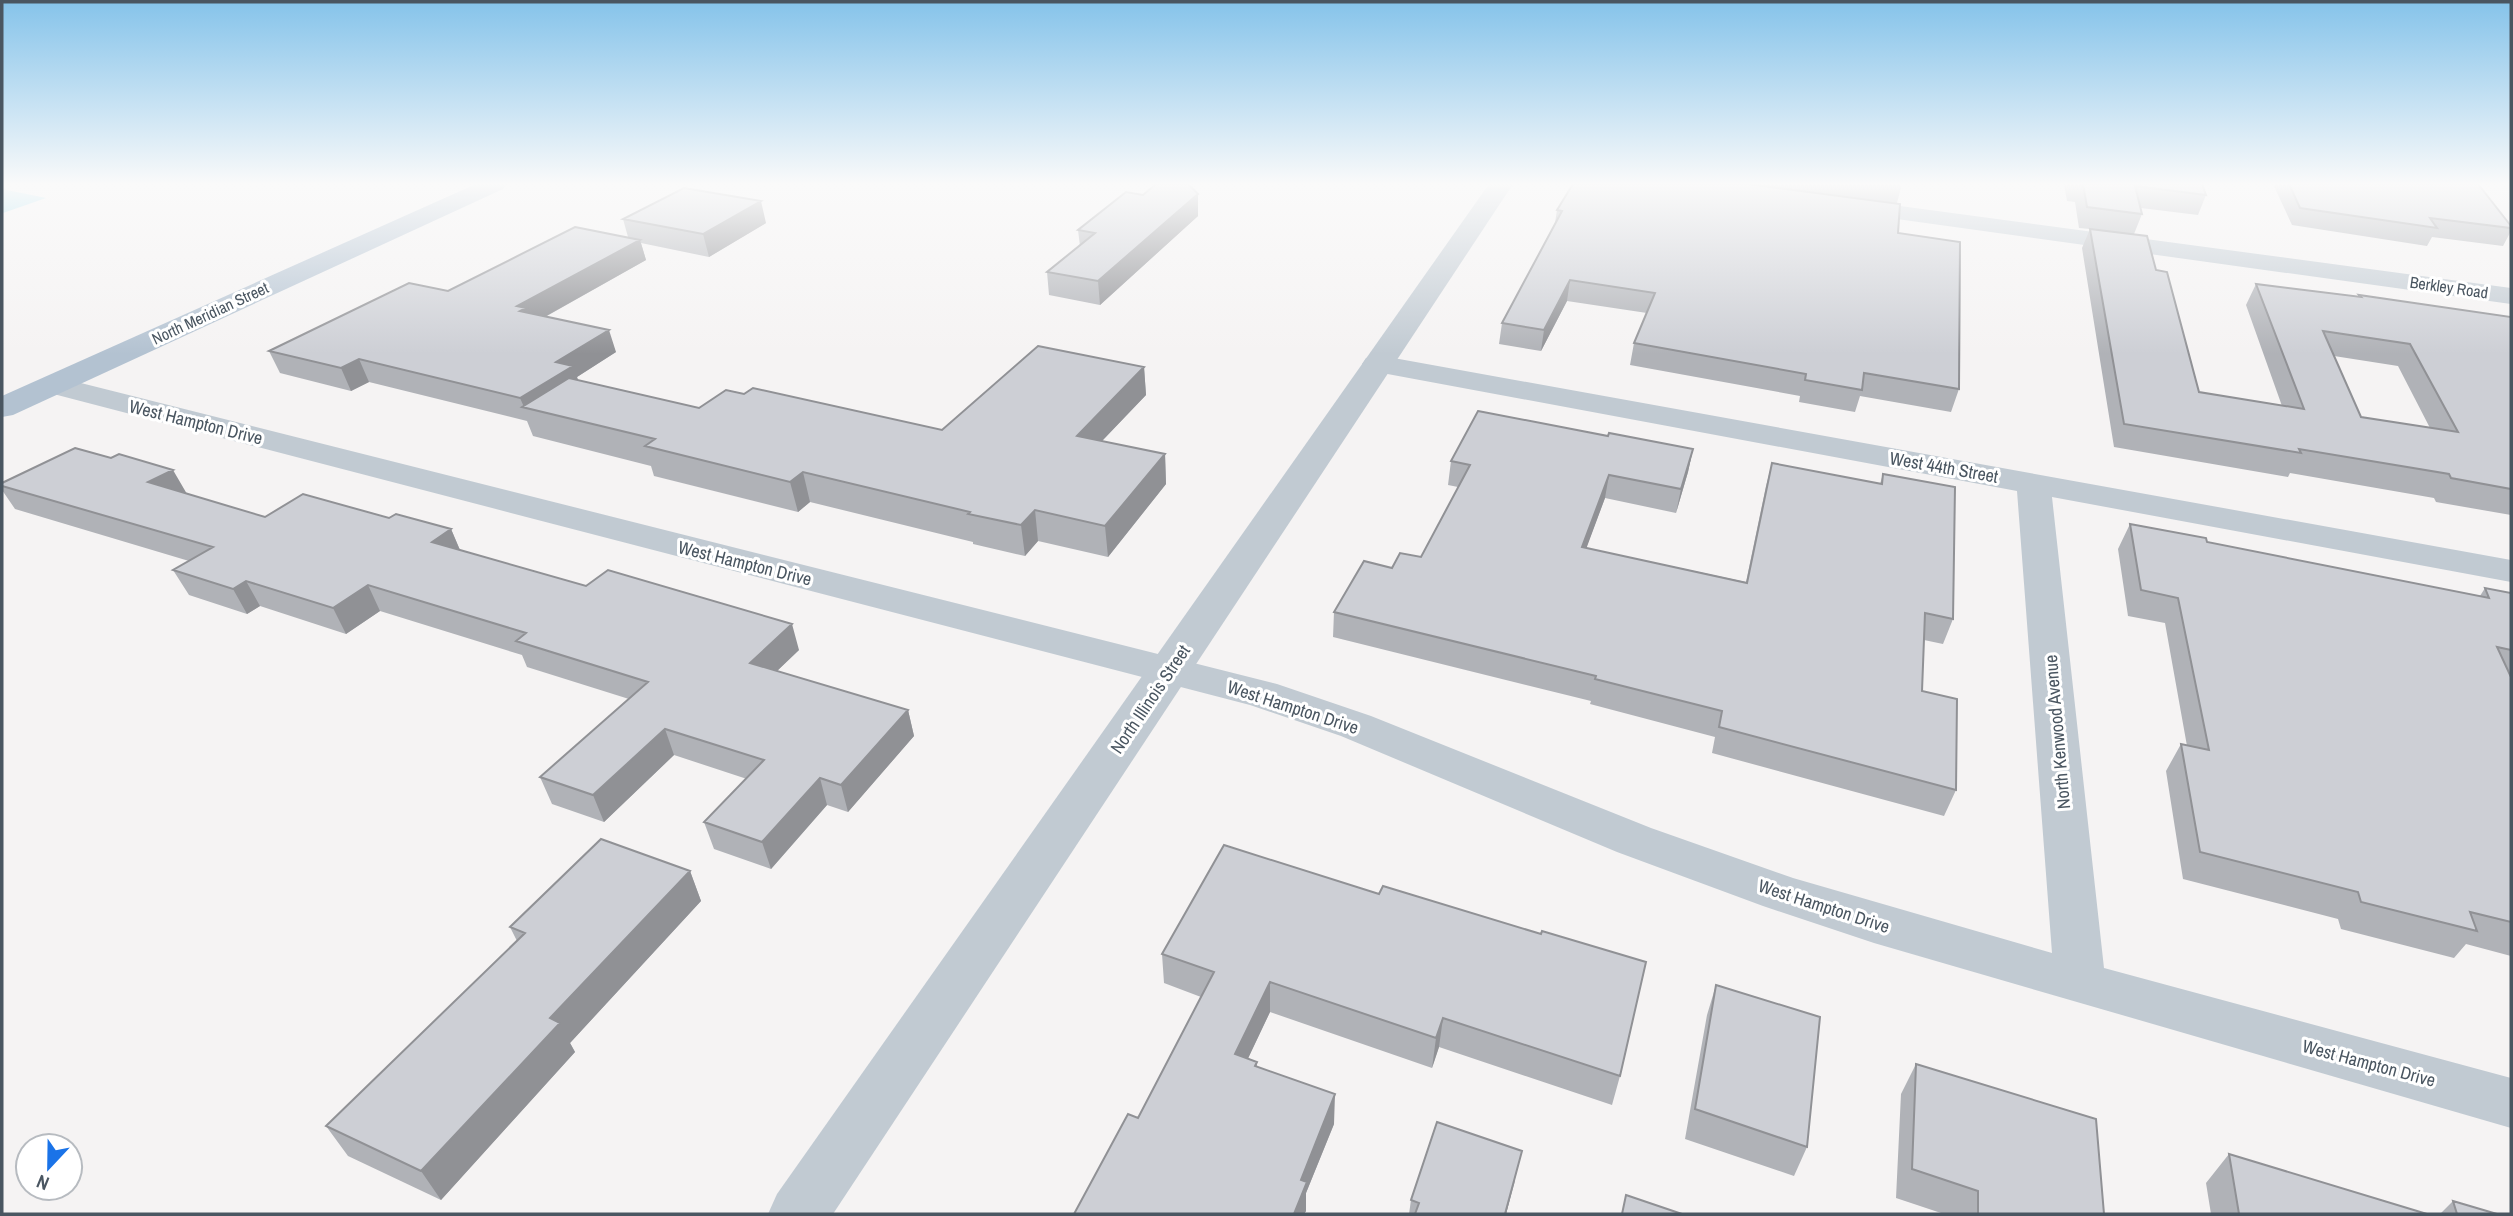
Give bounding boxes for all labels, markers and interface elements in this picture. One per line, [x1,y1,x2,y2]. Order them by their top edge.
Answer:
street label: Berkley Road [2408,271,2490,303]
street label: North Meridian Street [148,276,272,350]
street label: West Hampton Drive [127,393,265,451]
street label: West 44th Street [1888,445,2000,489]
street label: West Hampton Drive [676,534,814,592]
street label: North Illinois Street [1104,640,1196,758]
street label: North Kenwood Avenue [2038,654,2076,810]
street label: West Hampton Drive [1224,674,1362,740]
street label: West Hampton Drive [1755,873,1893,939]
street label: West Hampton Drive [2300,1033,2438,1093]
north arrow [14,1132,84,1202]
text: N [33,1169,53,1197]

